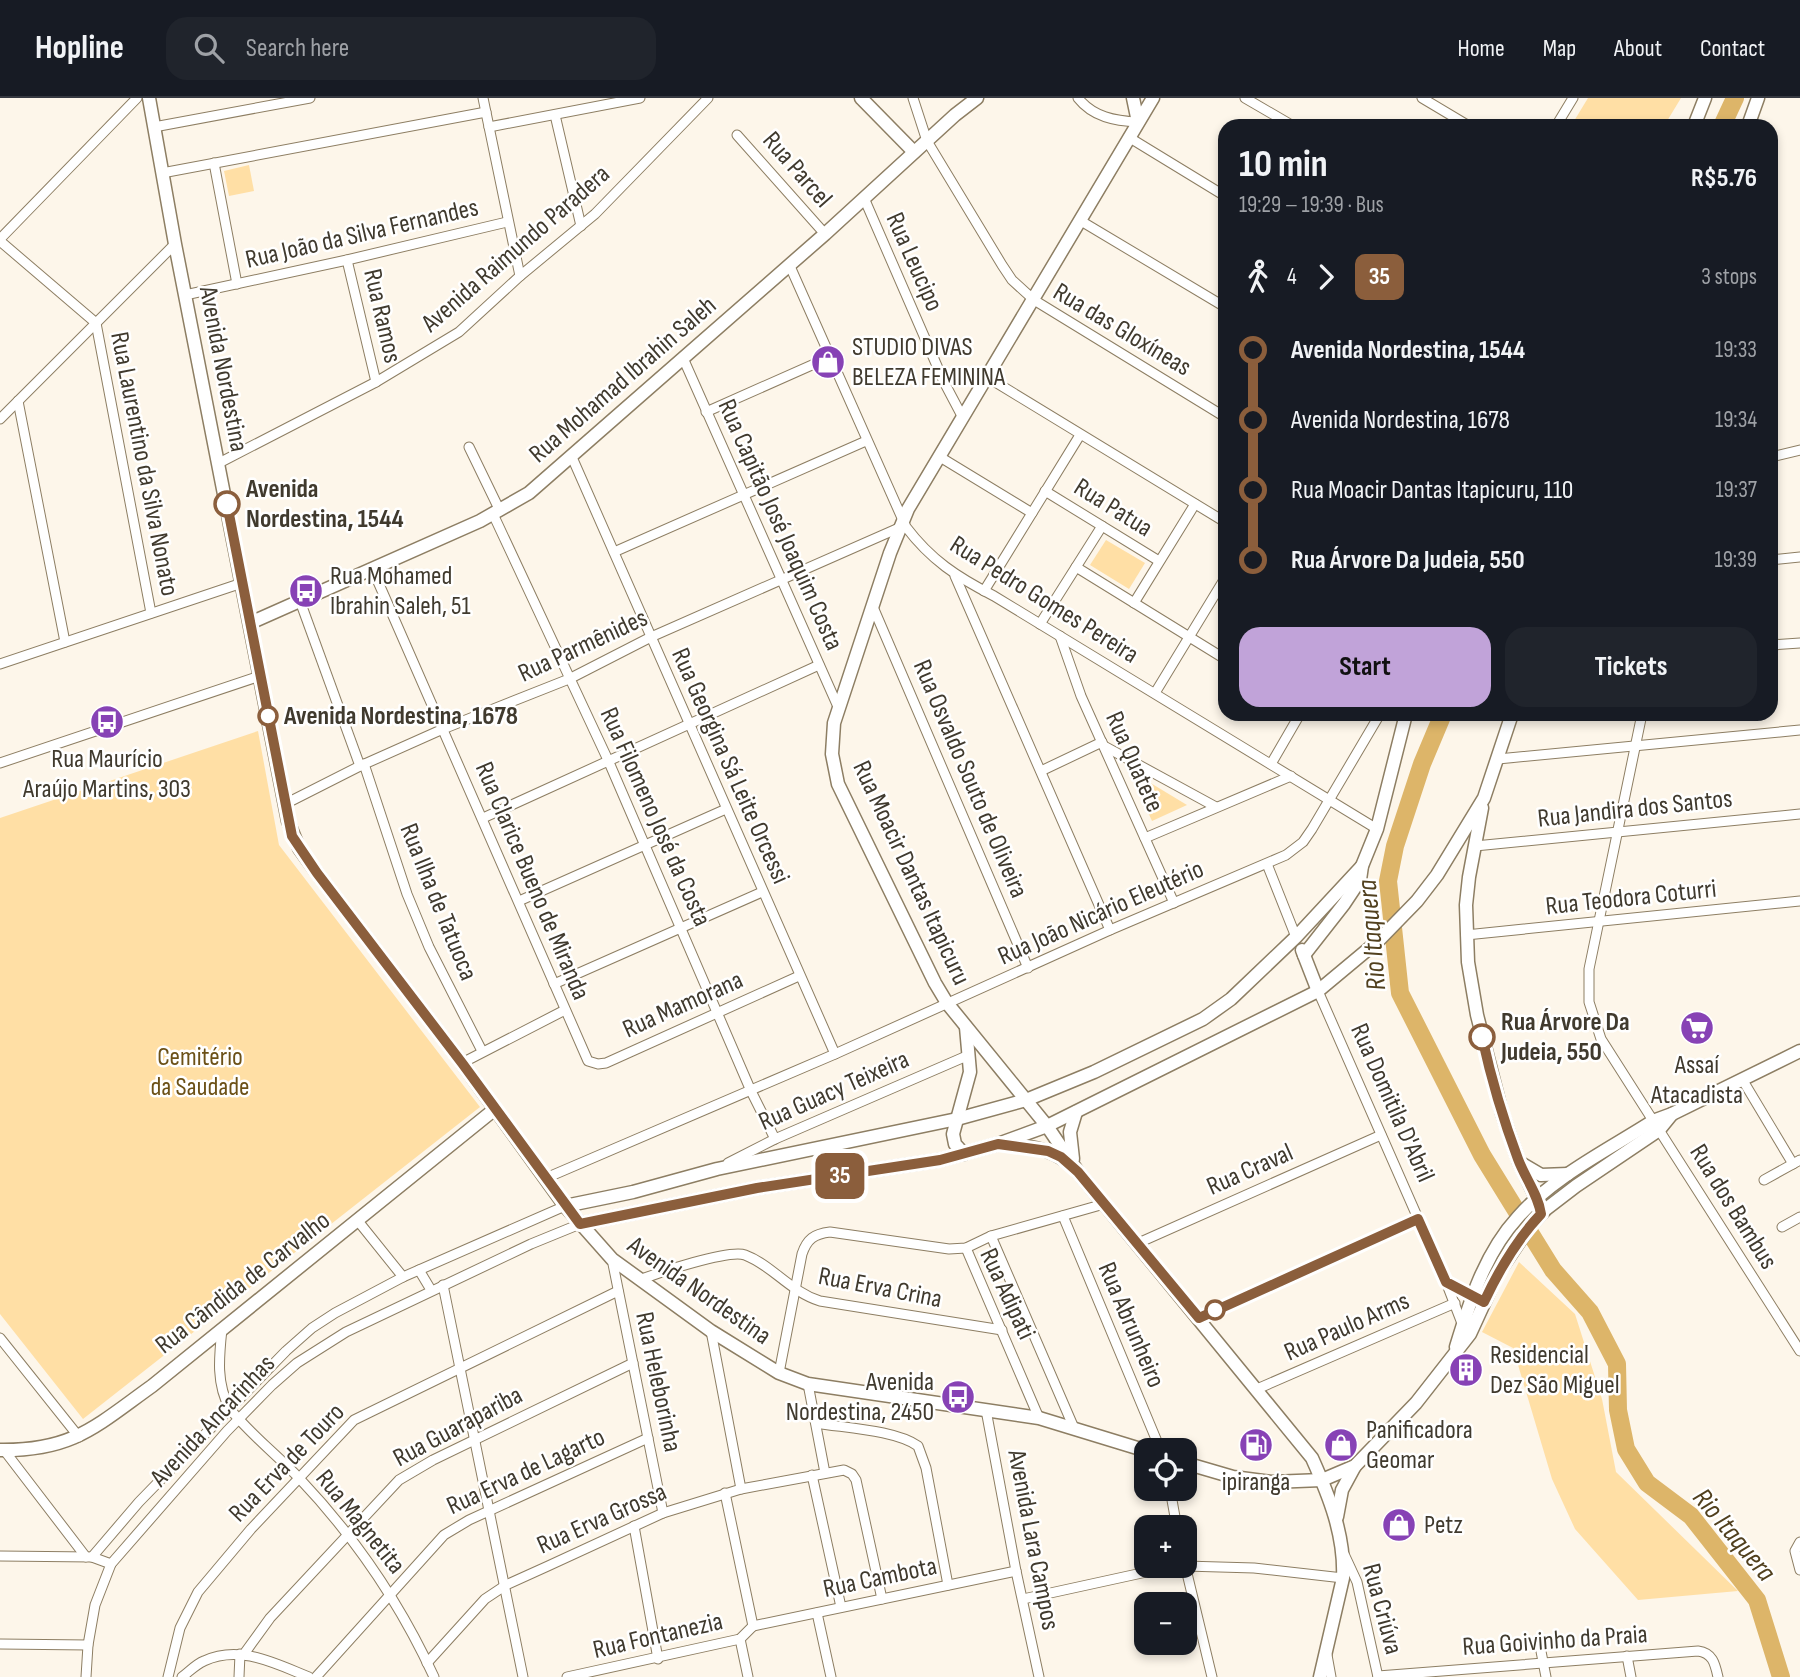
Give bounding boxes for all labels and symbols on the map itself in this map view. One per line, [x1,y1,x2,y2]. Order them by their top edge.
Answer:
street label: Rua Parcel [756,126,838,214]
street label: Avenida Raimundo Paradera [415,159,616,340]
street label: Rua João da Silva Fernandes [243,192,481,276]
street label: Rua Leucipo [879,208,949,316]
street label: Rua Ramos [356,266,408,366]
street label: Rua das Gloxíneas [1047,277,1197,383]
street label: Avenida Nordestina [192,283,254,454]
street label: Rua Mohamad Ibrahin Saleh [523,290,723,470]
street label: Rua Laurentino da Silva Nonato [103,329,185,599]
place label: STUDIO DIVAS BELEZA FEMININA [852,332,1006,393]
shop icon: STUDIO DIVAS BELEZA FEMININA [809,343,847,381]
street label: Rua Capitão José Joaquim Costa [711,395,849,655]
street label: Rua Patua [1068,472,1158,544]
place label: Avenida Nordestina, 1544 [245,474,404,535]
marker: Avenida Nordestina, 1544 [214,491,240,517]
street label: Rua Pedro Gomes Pereira [944,529,1144,671]
place label: Rua Mohamed Ibrahin Saleh, 51 [330,561,471,622]
bus stop icon: Rua Mohamed Ibrahin Saleh, 51 [287,572,325,610]
street label: Rua Parmênides [514,603,652,689]
street label: Rua Georgina Sá Leite Orcessi [664,643,796,889]
street label: Rua Osvaldo Souto de Oliveira [906,655,1034,903]
place label: Avenida Nordestina, 1678 [283,701,518,732]
bus stop icon: Rua Maurício Araújo Martins, 303 [88,703,126,741]
street label: Rua Filomeno José da Costa [593,703,717,931]
marker: Avenida Nordestina, 1678 [258,706,278,726]
street label: Rua Quatete [1098,707,1170,817]
place label: Rua Maurício Araújo Martins, 303 [22,744,191,805]
street label: Rua Moacir Dantas Itapicuru [845,756,977,990]
street label: Rua Clarice Bueno de Miranda [468,757,596,1005]
street label: Rua Jandira dos Santos [1536,783,1734,835]
street label: Rua Ilha de Tatuoca [392,819,484,985]
street label: Rua João Nicário Eleutério [993,854,1209,972]
street label: Rua Teodora Coturri [1544,874,1718,922]
water label: Rio Itaquera [1351,878,1393,992]
street label: Rua Mamorana [618,965,748,1045]
place label: Rua Árvore Da Judeia, 550 [1500,1007,1630,1068]
supermarket icon: Assaí Atacadista [1678,1009,1716,1047]
street label: Rua Domitila D'Abril [1343,1019,1441,1187]
marker: Rua Árvore Da Judeia, 550 [1469,1024,1495,1050]
park label: Cemitério da Saudade [150,1042,250,1103]
street label: Rua Guacy Teixeira [754,1044,914,1138]
place label: Assaí Atacadista [1650,1050,1743,1111]
street label: Rua Craval [1202,1137,1298,1203]
street label: Rua dos Bambus [1682,1139,1784,1275]
line badge: 35 [808,1153,872,1199]
street label: Rua Cândida de Carvalho [150,1205,336,1361]
street label: Avenida Nordestina [621,1230,777,1352]
street label: Rua Adipati [972,1244,1042,1344]
street label: Rua Abrunheiro [1091,1258,1171,1392]
street label: Rua Erva Crina [816,1261,944,1315]
street label: Rua Paulo Arms [1280,1286,1414,1368]
unlabelled marker [1205,1300,1225,1320]
street label: Rua Heleborinha [628,1309,688,1455]
place label: Residencial Dez São Miguel [1490,1340,1620,1401]
street label: Avenida Ancarinhas [143,1349,282,1494]
building icon: Residencial Dez São Miguel [1447,1351,1485,1389]
place label: Avenida Nordestina, 2450 [786,1367,934,1428]
bus stop icon: Avenida Nordestina, 2450 [939,1378,977,1416]
street label: Rua Guarapariba [388,1380,528,1474]
street label: Rua Erva de Touro [223,1397,351,1529]
place label: Panificadora Geomar [1366,1415,1473,1476]
street label: Rua Erva de Lagarto [442,1422,610,1522]
fuel station icon: ipiranga [1237,1426,1275,1464]
shop icon: Panificadora Geomar [1322,1426,1360,1464]
street label: Avenida Lara Campos [1000,1446,1066,1633]
street label: Rua Magnetita [309,1464,411,1580]
place label: ipiranga [1222,1467,1290,1498]
street label: Rua Erva Grossa [532,1477,672,1561]
water label: Rio Itaquera [1686,1482,1783,1589]
shop icon: Petz [1380,1506,1418,1544]
place label: Petz [1424,1510,1463,1541]
street label: Rua Cambota [820,1551,940,1605]
street label: Rua Criúva [1355,1560,1409,1658]
street label: Rua Fontanezia [590,1606,726,1666]
street label: Rua Goivinho da Praia [1461,1619,1649,1663]

